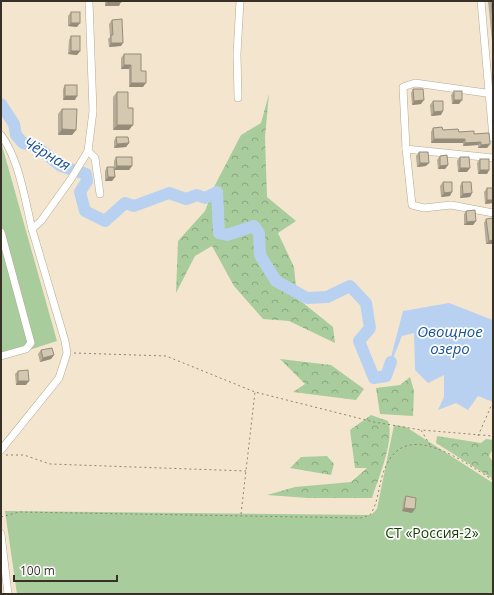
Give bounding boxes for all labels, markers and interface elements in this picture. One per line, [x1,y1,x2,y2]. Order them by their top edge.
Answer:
water label: Чёрная [20,132,75,175]
water label: Овощное озеро [417,321,483,358]
park label: СТ «Россия-2» [385,523,479,542]
scale bar [14,557,117,583]
text: 100 m [20,562,55,579]

